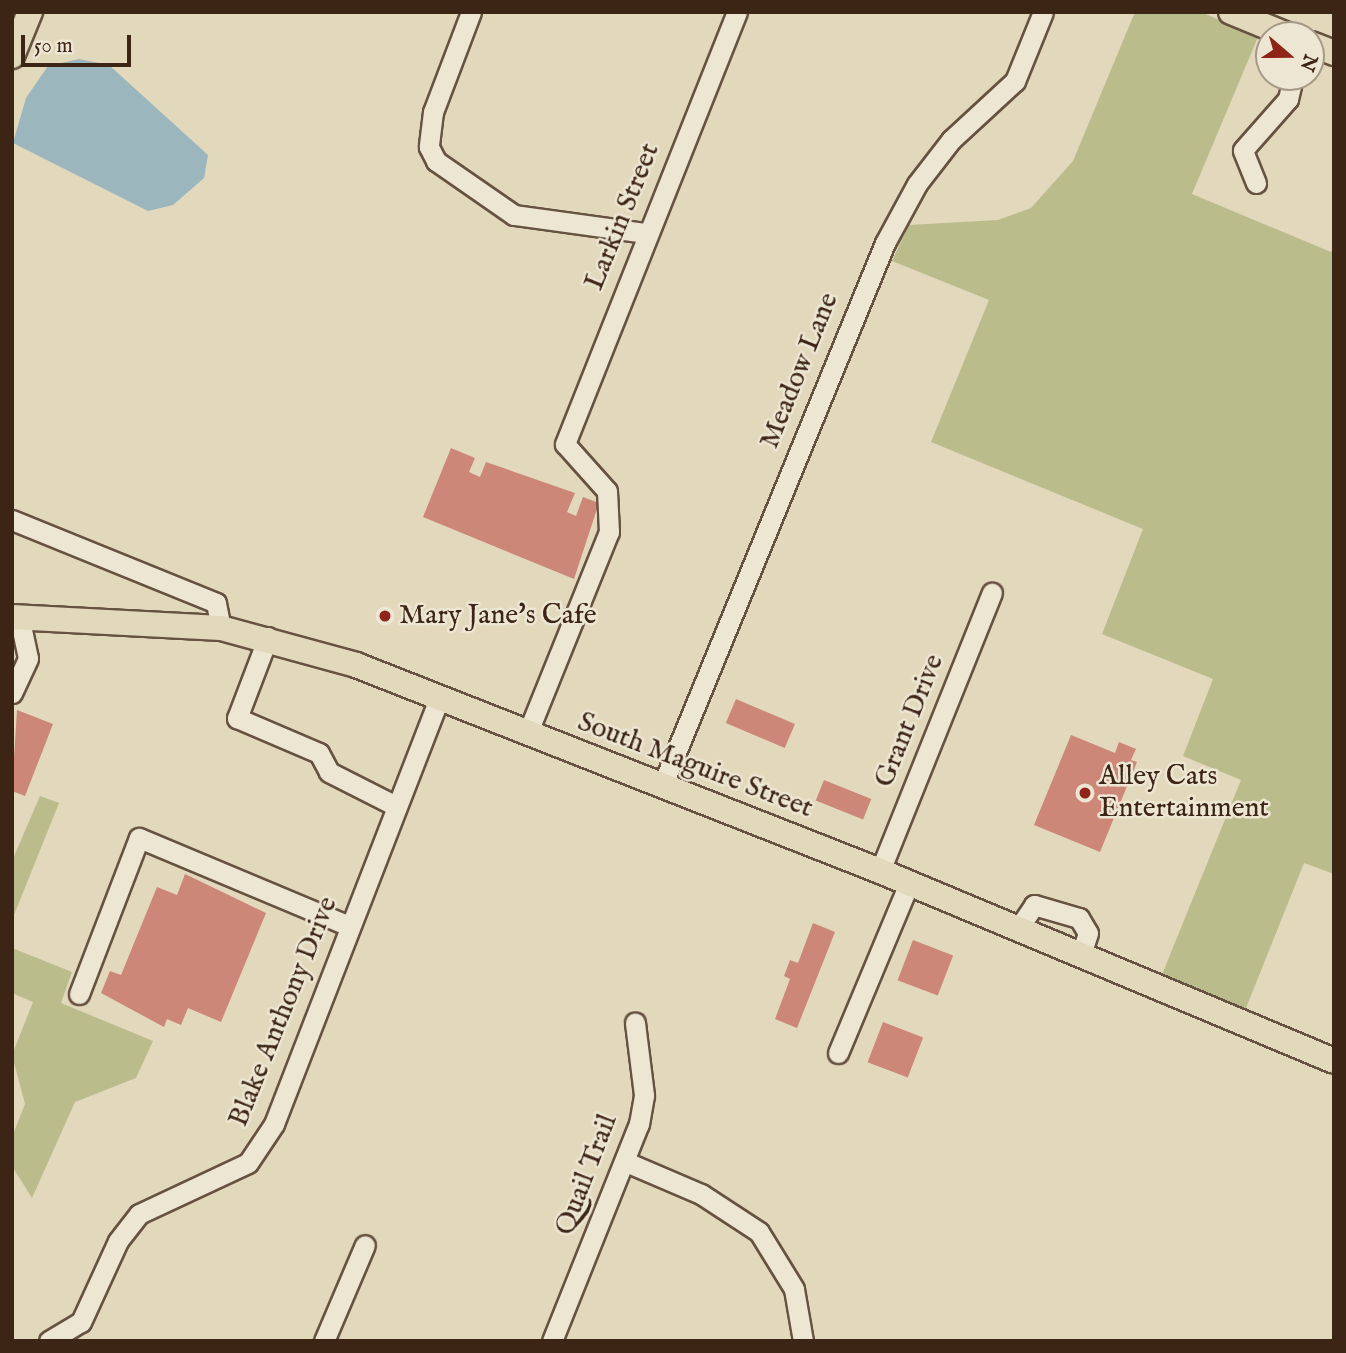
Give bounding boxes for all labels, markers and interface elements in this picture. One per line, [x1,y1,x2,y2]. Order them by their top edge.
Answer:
scale bar [24,21,135,65]
north arrow [1255,21,1325,91]
text: 50 m [34,33,73,60]
text: N [1294,51,1322,74]
street label: Larkin Street [578,139,668,295]
street label: Meadow Lane [754,288,846,454]
place label: Mary Jane's Cafe [399,599,597,633]
marker: Mary Jane's Cafe [377,608,393,624]
street label: Grant Drive [868,650,952,792]
street label: South Maguire Street [573,706,817,826]
place label: Alley Cats Entertainment [1099,760,1269,826]
marker: Alley Cats Entertainment [1077,785,1093,801]
street label: Blake Anthony Drive [223,892,345,1132]
street label: Quail Trail [549,1110,625,1240]

